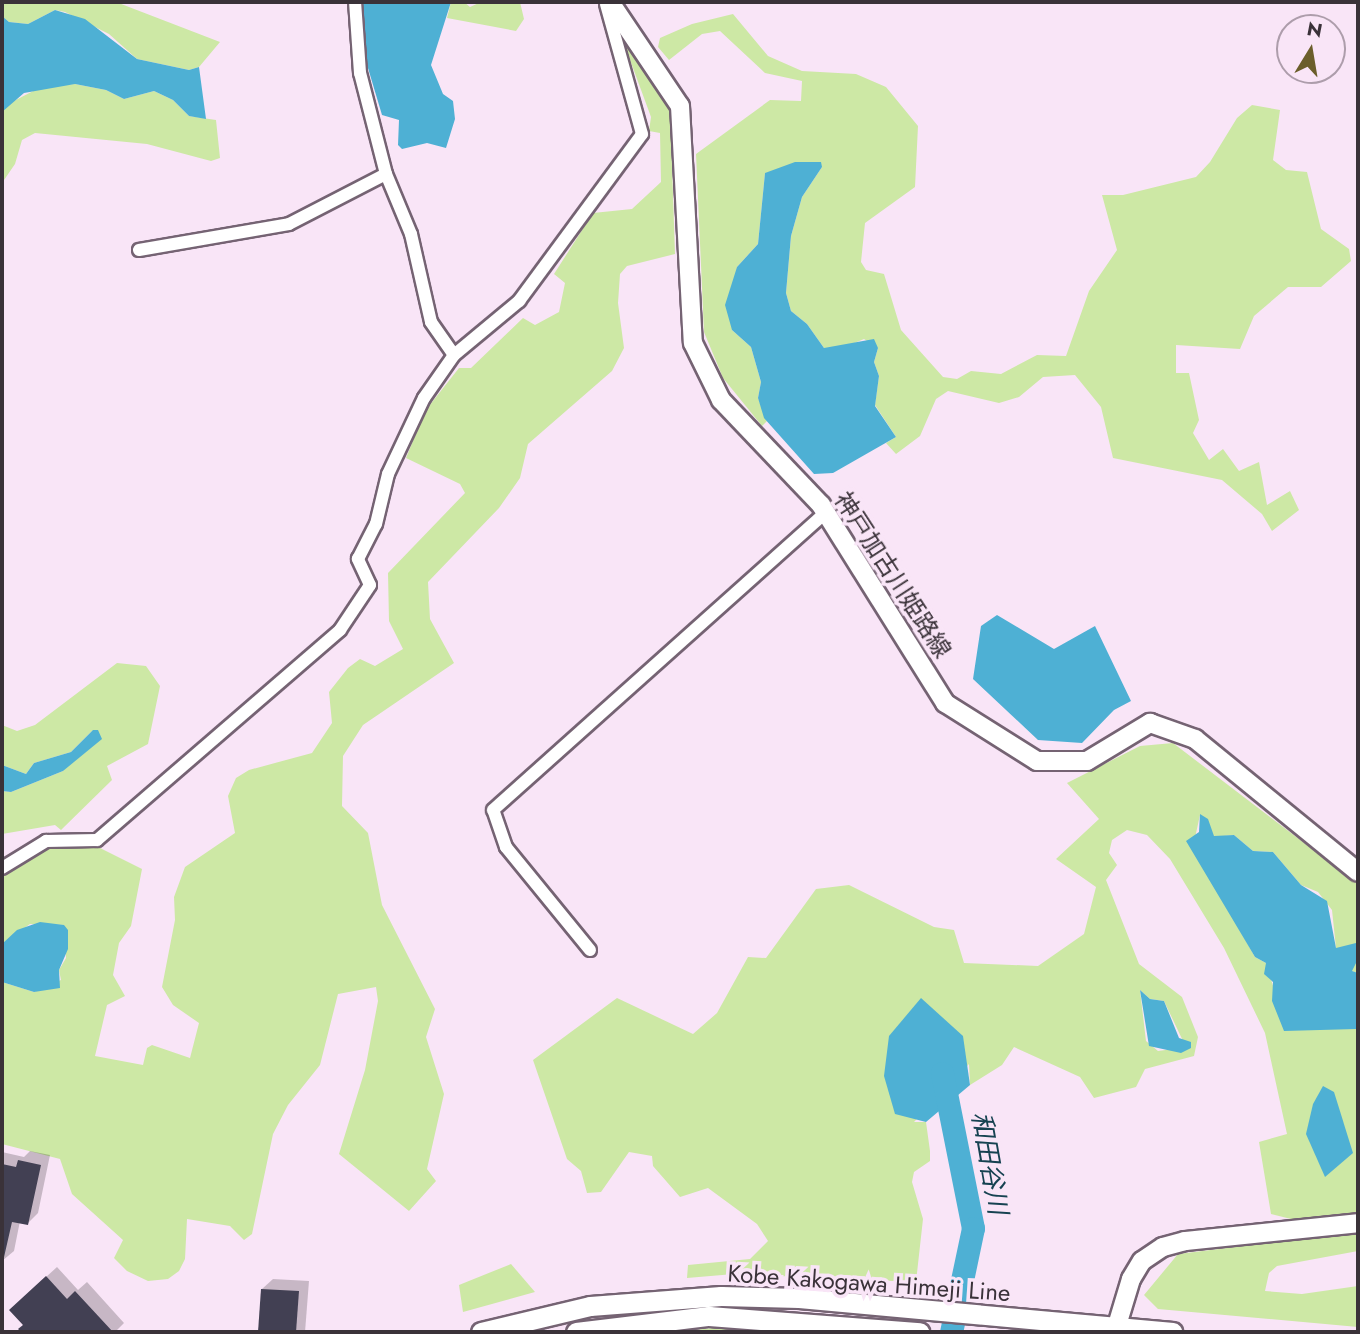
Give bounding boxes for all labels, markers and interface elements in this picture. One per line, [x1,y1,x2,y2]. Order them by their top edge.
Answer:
north arrow [1276,14,1346,84]
text: N [1305,15,1325,45]
street label: 神戸加古川姫路線 [829,487,957,663]
water label: 和田谷川 [965,1109,1013,1217]
street label: Kobe Kakogawa Himeji Line [727,1259,1011,1307]

